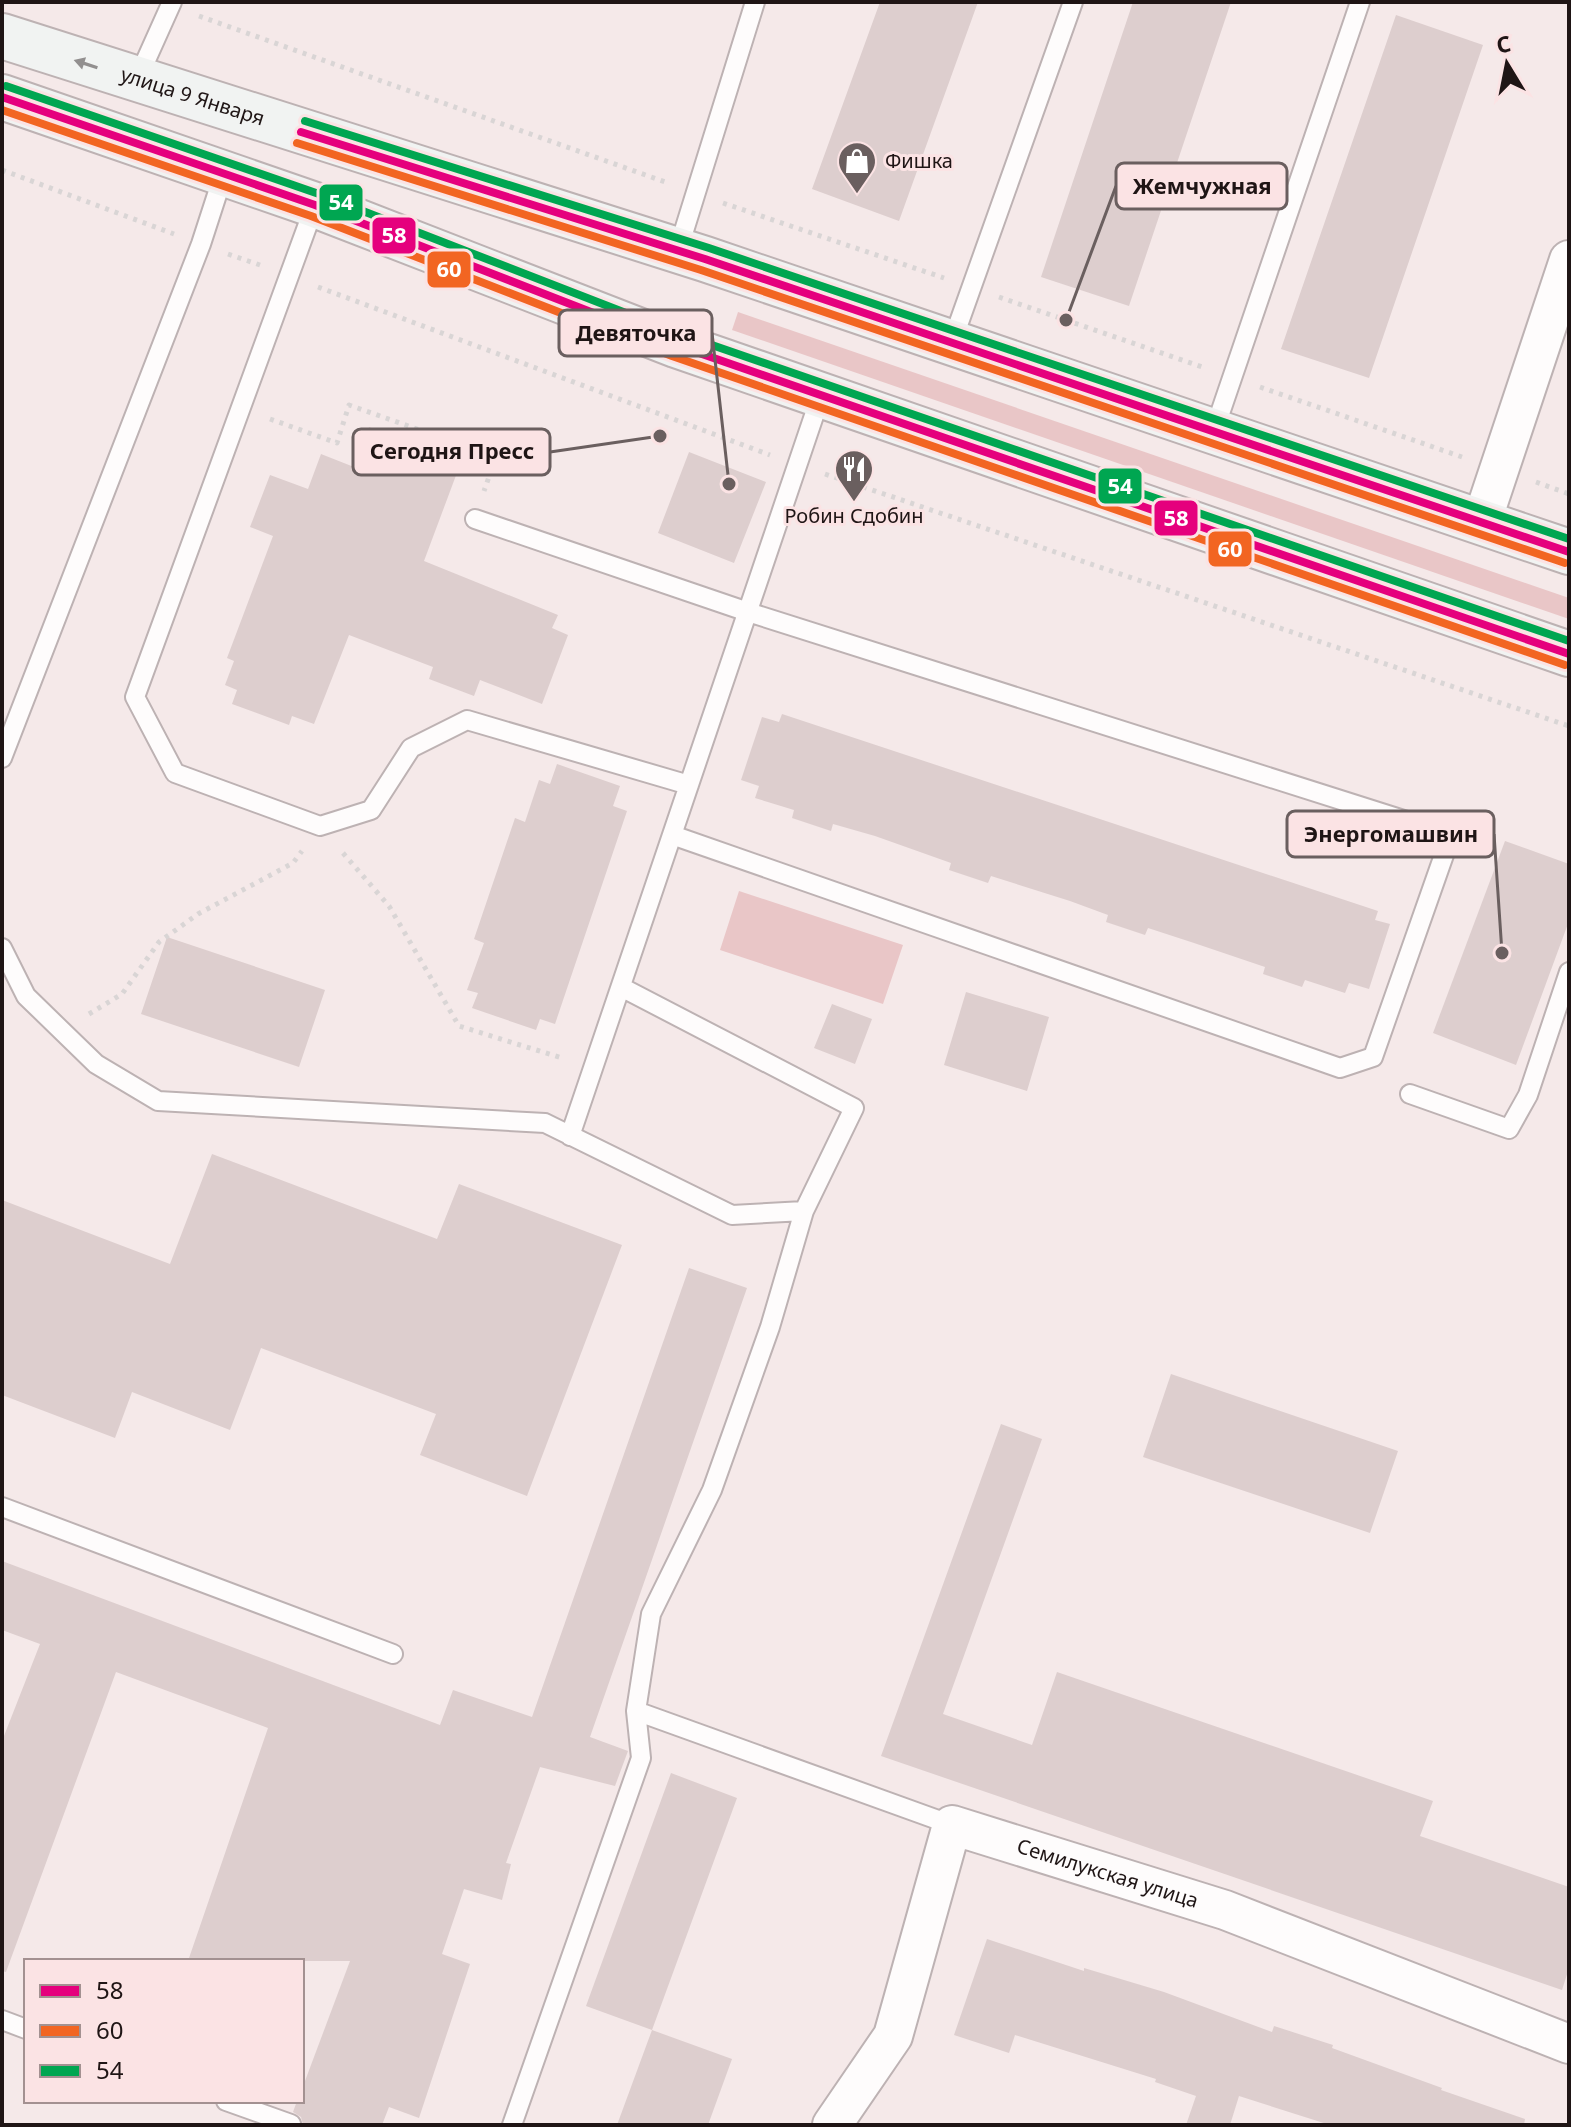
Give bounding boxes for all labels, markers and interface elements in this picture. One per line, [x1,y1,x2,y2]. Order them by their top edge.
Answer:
north arrow [1467,24,1547,104]
text: С [1494,27,1513,59]
one-way arrow [73,57,97,69]
street label: улица 9 Января [117,61,268,131]
shop icon: Фишка [836,140,878,195]
place label: Фишка [885,147,953,174]
callout: Жемчужная [1116,163,1287,209]
text: Жемчужная [1132,170,1272,200]
line badge: 54 [318,183,364,222]
text: 54 [328,186,354,216]
line badge: 58 [371,216,417,255]
text: 58 [381,219,407,249]
line badge: 60 [426,250,472,289]
text: 60 [436,253,462,283]
callout: Девяточка [559,310,712,356]
text: Девяточка [576,317,696,347]
callout: Сегодня Пресс [353,429,550,475]
text: Сегодня Пресс [370,435,534,465]
restaurant icon: Робин Сдобин [833,448,875,503]
line badge: 54 [1097,467,1143,505]
text: 54 [1107,470,1133,500]
line badge: 58 [1153,499,1199,537]
place label: Робин Сдобин [784,502,924,529]
text: 58 [1163,502,1189,532]
line badge: 60 [1207,530,1253,568]
text: 60 [1217,533,1243,563]
callout: Энергомашвин [1287,811,1494,857]
text: Энергомашвин [1304,818,1478,848]
street label: Семилукская улица [1014,1832,1202,1914]
legend [24,1959,304,2103]
text: 58 [96,1973,123,2006]
text: 60 [96,2013,123,2046]
text: 54 [96,2053,124,2086]

